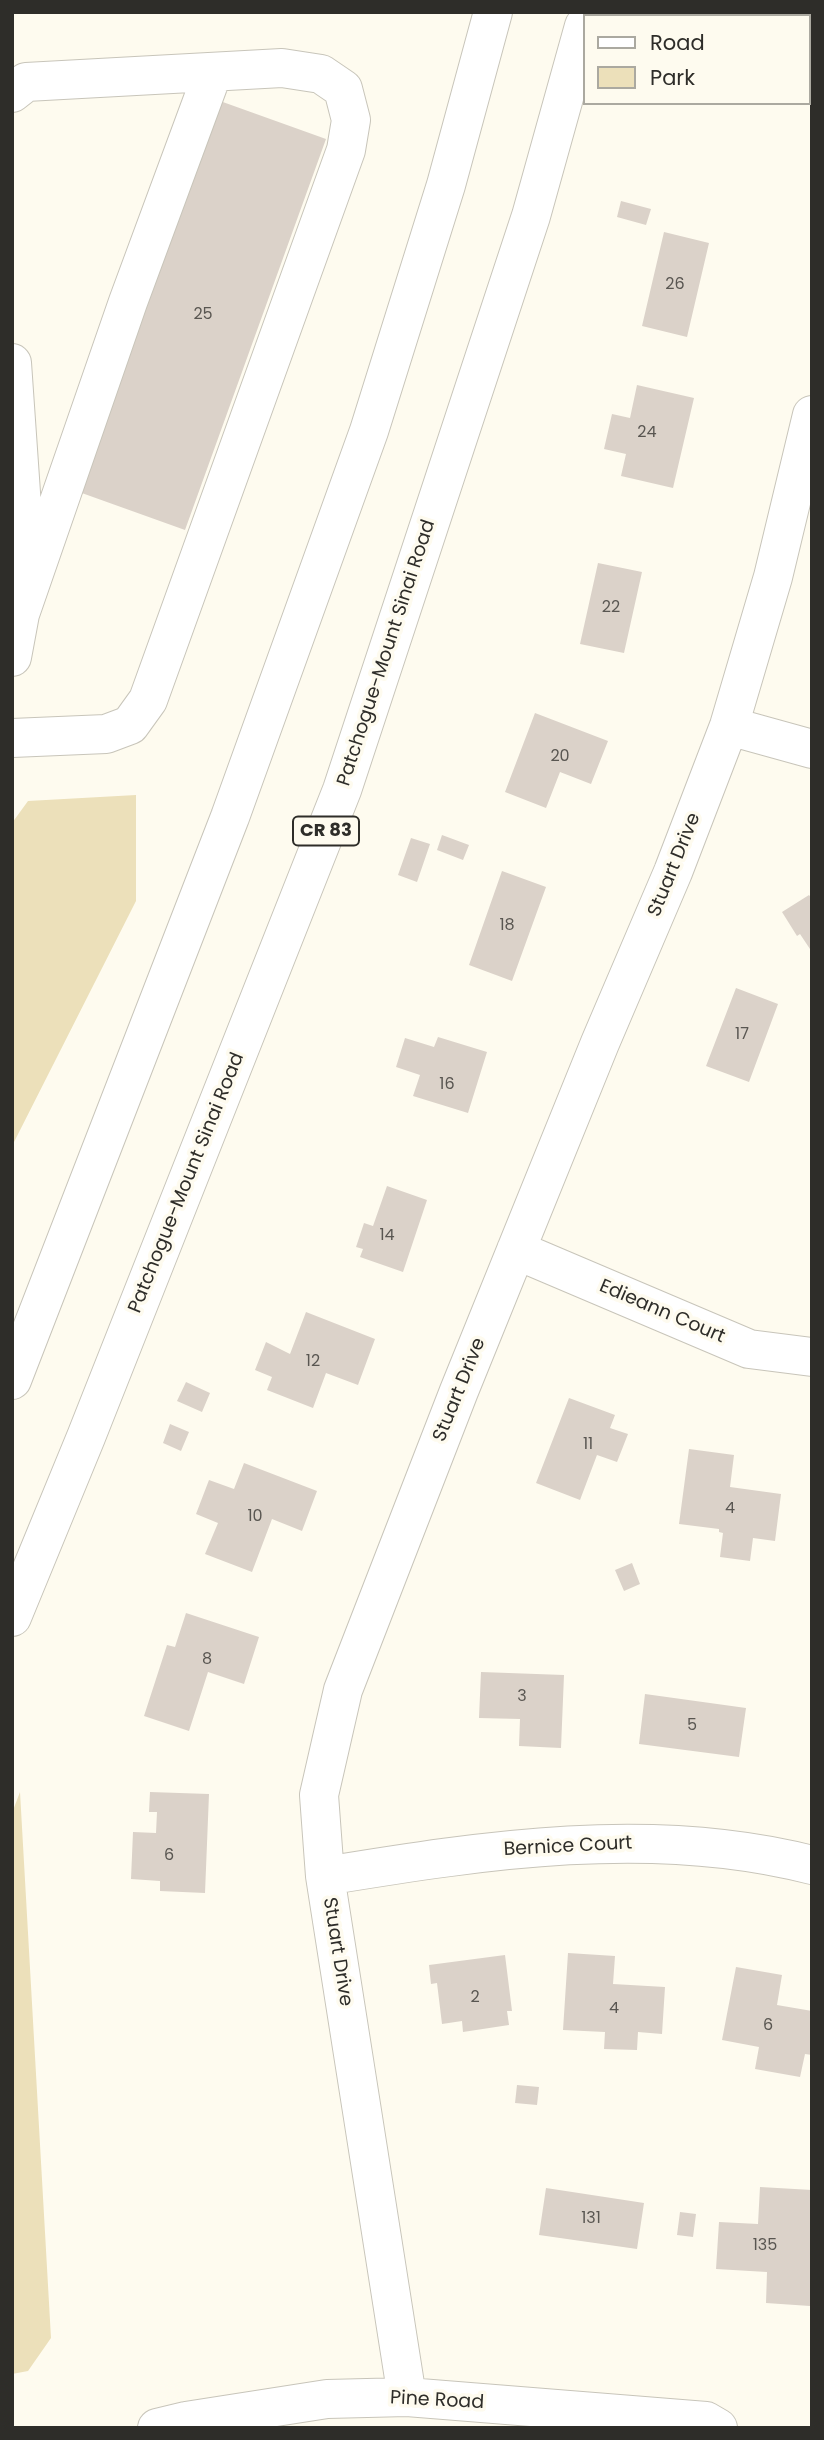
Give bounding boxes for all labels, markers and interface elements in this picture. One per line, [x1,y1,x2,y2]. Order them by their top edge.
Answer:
legend [582,14,810,105]
text: Road [650,28,705,57]
text: Park [650,63,695,92]
house number: 26 [665,275,685,295]
house number: 25 [193,305,213,325]
house number: 24 [637,423,657,443]
street label: Patchogue-Mount Sinai Road [333,517,441,789]
house number: 22 [602,598,620,618]
house number: 20 [550,747,570,767]
street label: Stuart Drive [644,810,706,920]
road number: CR 83 [293,816,359,846]
house number: 18 [499,916,515,936]
house number: 17 [735,1025,749,1045]
street label: Patchogue-Mount Sinai Road [124,1050,250,1316]
house number: 16 [439,1075,455,1095]
house number: 14 [379,1226,395,1246]
street label: Edieann Court [596,1275,728,1349]
street label: Stuart Drive [429,1335,491,1445]
house number: 12 [306,1352,320,1372]
house number: 11 [583,1435,593,1455]
house number: 4 [725,1499,735,1519]
house number: 10 [247,1507,263,1527]
house number: 8 [202,1650,212,1670]
house number: 3 [517,1687,527,1707]
house number: 5 [687,1716,697,1736]
street label: Bernice Court [503,1832,633,1862]
house number: 6 [164,1846,174,1866]
street label: Stuart Drive [317,1896,357,2008]
house number: 2 [470,1988,480,2008]
house number: 4 [609,1999,619,2019]
house number: 6 [763,2016,773,2036]
house number: 131 [581,2209,601,2229]
house number: 135 [753,2236,777,2256]
street label: Pine Road [389,2387,485,2415]

